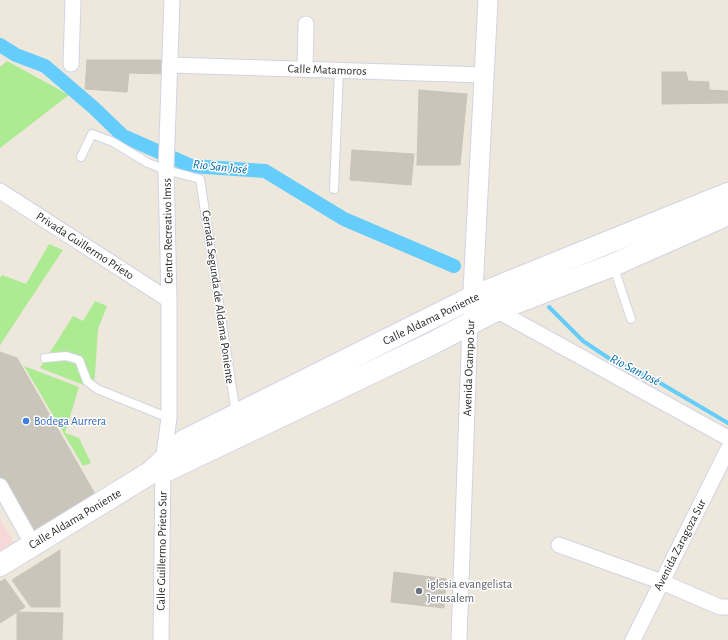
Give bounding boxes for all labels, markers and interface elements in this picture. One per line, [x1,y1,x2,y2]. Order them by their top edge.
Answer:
street label: Calle Matamoros [287,61,367,79]
water label: Rio San José [192,156,248,178]
street label: Centro Recreativo Imss [160,178,176,284]
street label: Privada Guillermo Prieto [33,209,137,283]
street label: Cerrada Segunda de Aldama Poniente [199,209,237,385]
street label: Calle Aldama Poniente [380,289,482,349]
street label: Avenida Ocampo Sur [460,319,478,417]
water label: Rio San José [607,351,663,389]
place label: Bodega Aurrera [34,414,106,428]
marker: Bodega Aurrera [21,416,31,426]
street label: Calle Aldama Poniente [26,486,124,552]
street label: Calle Guillermo Prieto Sur [154,491,170,611]
street label: Avenida Zaragoza Sur [651,497,709,593]
place label: iglesia evangelista Jerusalem [427,577,512,605]
marker: iglesia evangelista Jerusalem [414,586,424,596]

